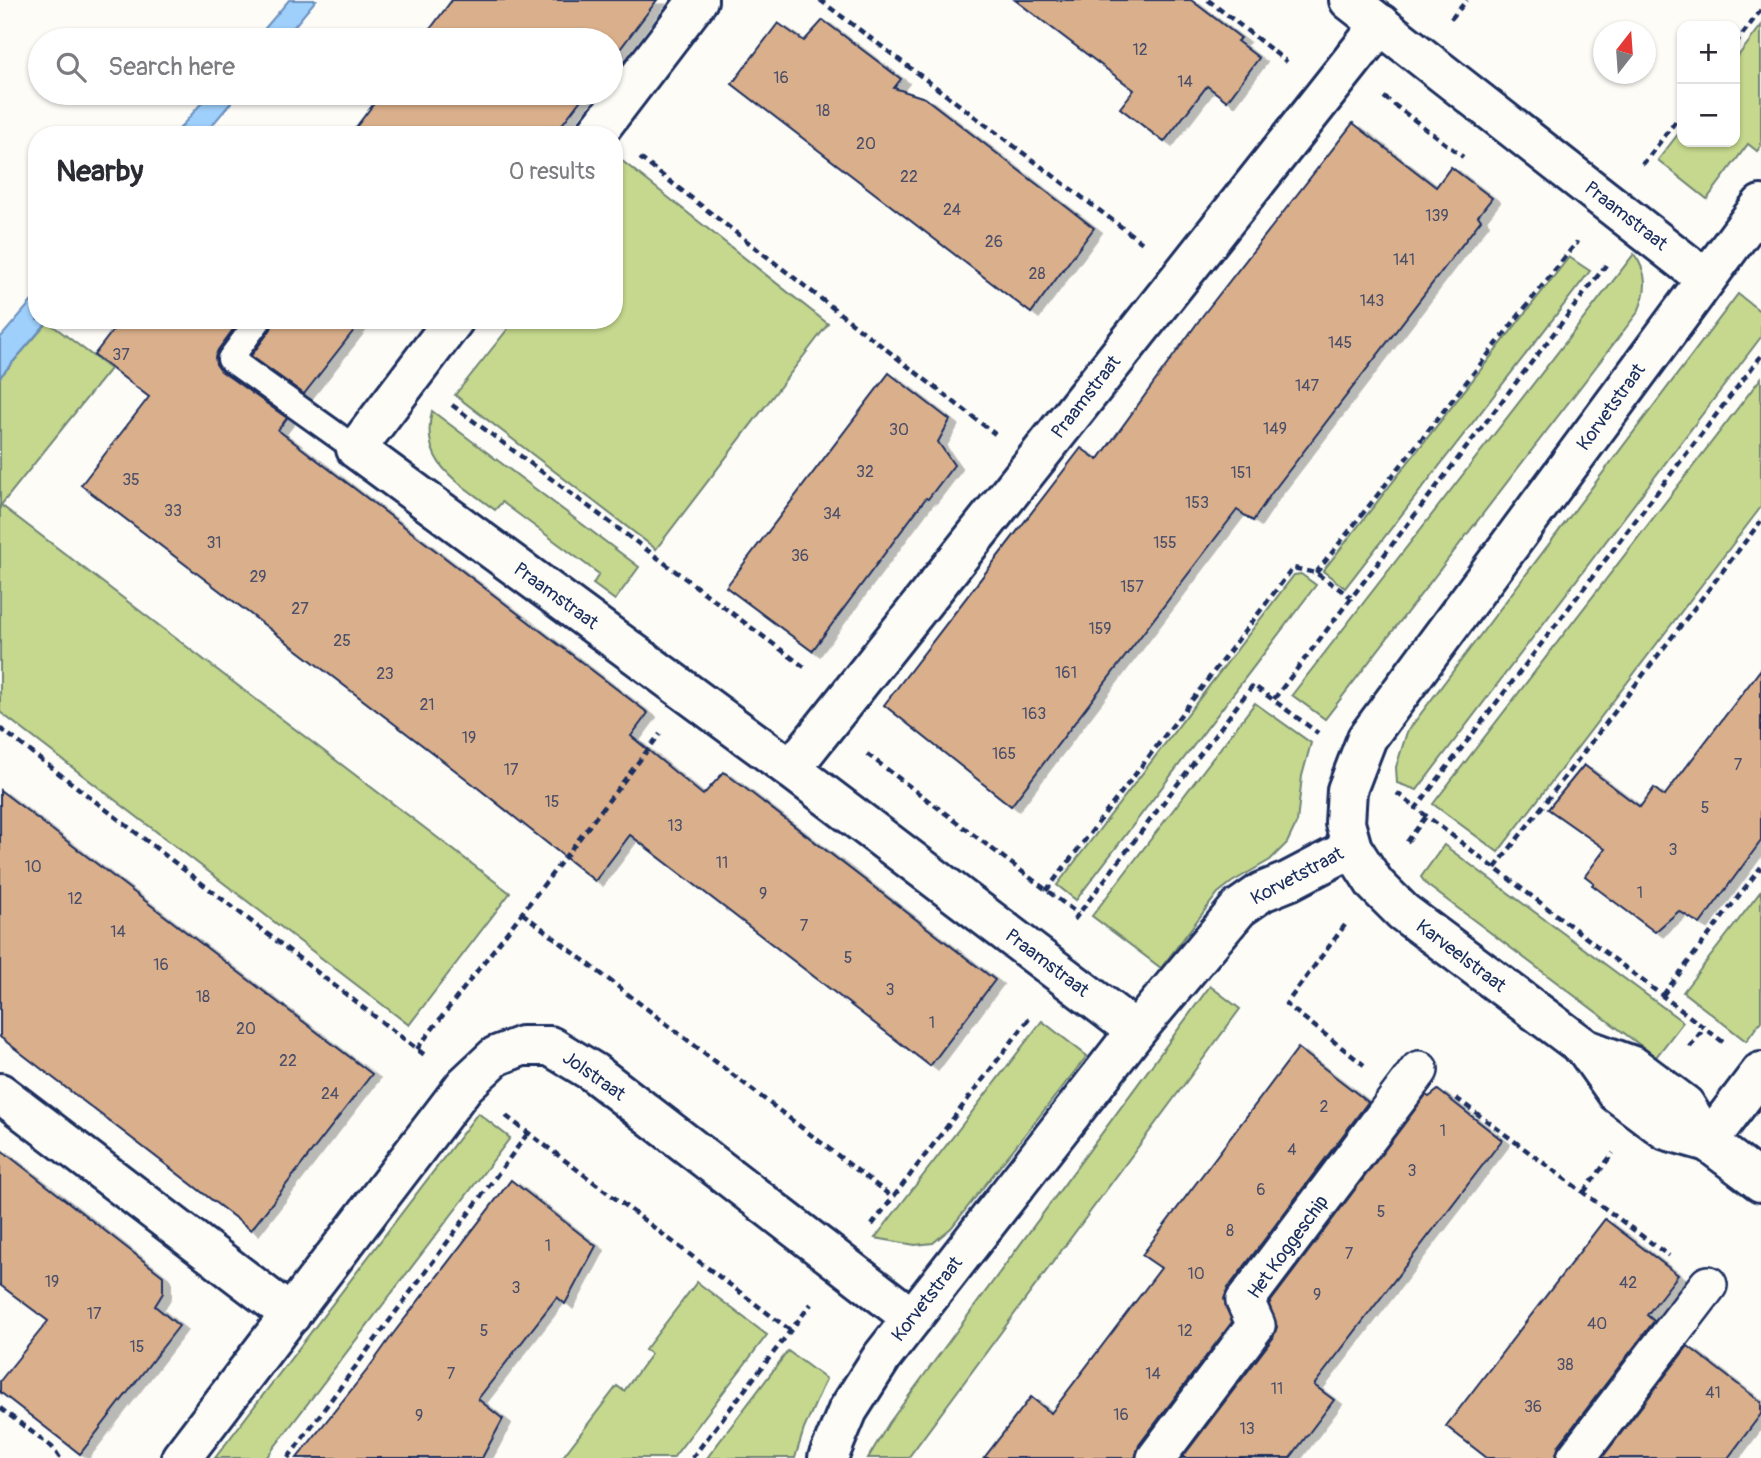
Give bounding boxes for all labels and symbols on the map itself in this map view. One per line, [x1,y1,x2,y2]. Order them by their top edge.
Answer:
north arrow [1593,21,1656,84]
house number: 12 [1132,40,1148,60]
house number: 16 [773,68,789,88]
house number: 14 [1177,72,1193,92]
house number: 18 [816,101,830,121]
house number: 20 [856,134,876,154]
house number: 22 [900,167,918,187]
street label: Praamstraat [1580,176,1673,256]
house number: 24 [943,200,961,220]
house number: 139 [1425,206,1449,226]
house number: 26 [985,232,1003,252]
house number: 141 [1393,250,1415,270]
house number: 28 [1028,264,1046,284]
house number: 143 [1360,291,1384,311]
house number: 145 [1328,333,1352,353]
house number: 37 [112,345,130,365]
street label: Praamstraat [1046,350,1126,443]
street label: Korvetstraat [1571,359,1651,455]
house number: 147 [1295,376,1320,396]
house number: 149 [1263,419,1287,439]
house number: 30 [889,420,909,440]
house number: 32 [856,462,874,482]
house number: 151 [1230,463,1252,483]
house number: 35 [122,470,140,490]
house number: 153 [1185,493,1209,513]
house number: 33 [164,501,182,521]
house number: 34 [823,504,841,524]
house number: 31 [206,533,222,553]
house number: 155 [1153,533,1177,553]
house number: 36 [791,546,809,566]
street label: Praamstraat [509,557,603,635]
house number: 29 [249,567,267,587]
house number: 157 [1120,577,1144,597]
house number: 27 [291,599,309,619]
house number: 159 [1088,619,1112,639]
house number: 25 [333,631,351,651]
house number: 161 [1055,663,1077,683]
house number: 23 [376,664,394,684]
house number: 21 [419,695,435,715]
house number: 163 [1022,704,1046,724]
house number: 19 [462,728,476,748]
house number: 165 [992,744,1016,764]
house number: 7 [1734,755,1743,775]
house number: 17 [504,760,519,780]
house number: 15 [545,792,559,812]
house number: 5 [1701,798,1709,818]
house number: 13 [667,816,683,836]
house number: 3 [1669,840,1678,860]
street label: Korvetstraat [1246,841,1348,910]
house number: 11 [716,853,728,873]
house number: 10 [24,857,42,877]
house number: 1 [1637,883,1643,903]
house number: 9 [759,884,767,904]
house number: 12 [67,889,83,909]
street label: Karveelstraat [1411,914,1511,998]
house number: 7 [800,916,809,936]
house number: 14 [110,922,126,942]
street label: Praamstraat [1000,924,1094,1003]
house number: 5 [844,948,852,968]
house number: 16 [153,955,169,975]
house number: 3 [886,980,895,1000]
house number: 18 [196,987,210,1007]
house number: 1 [929,1013,935,1033]
house number: 20 [236,1019,256,1039]
street label: Jolstraat [558,1046,630,1107]
house number: 22 [279,1051,297,1071]
house number: 24 [321,1084,339,1104]
house number: 2 [1320,1097,1329,1117]
house number: 1 [1440,1121,1446,1141]
house number: 4 [1287,1140,1297,1160]
house number: 3 [1408,1161,1417,1181]
house number: 6 [1256,1180,1266,1200]
street label: Het Koggeschip [1242,1191,1334,1303]
house number: 5 [1377,1202,1385,1222]
house number: 8 [1226,1221,1234,1241]
house number: 1 [545,1236,551,1256]
house number: 7 [1345,1244,1354,1264]
street label: Korvetstraat [886,1251,968,1346]
house number: 10 [1187,1264,1205,1284]
house number: 19 [45,1272,59,1292]
house number: 42 [1619,1273,1637,1293]
house number: 3 [512,1278,521,1298]
house number: 9 [1313,1285,1321,1305]
house number: 17 [87,1304,102,1324]
house number: 40 [1587,1314,1607,1334]
house number: 5 [480,1321,488,1341]
house number: 12 [1177,1321,1193,1341]
house number: 15 [130,1337,144,1357]
house number: 38 [1557,1355,1574,1375]
house number: 7 [447,1364,456,1384]
house number: 14 [1145,1364,1161,1384]
house number: 11 [1271,1379,1283,1399]
house number: 41 [1705,1383,1721,1403]
house number: 36 [1524,1397,1542,1417]
house number: 16 [1113,1405,1129,1425]
house number: 9 [415,1406,423,1426]
house number: 13 [1239,1419,1255,1439]

